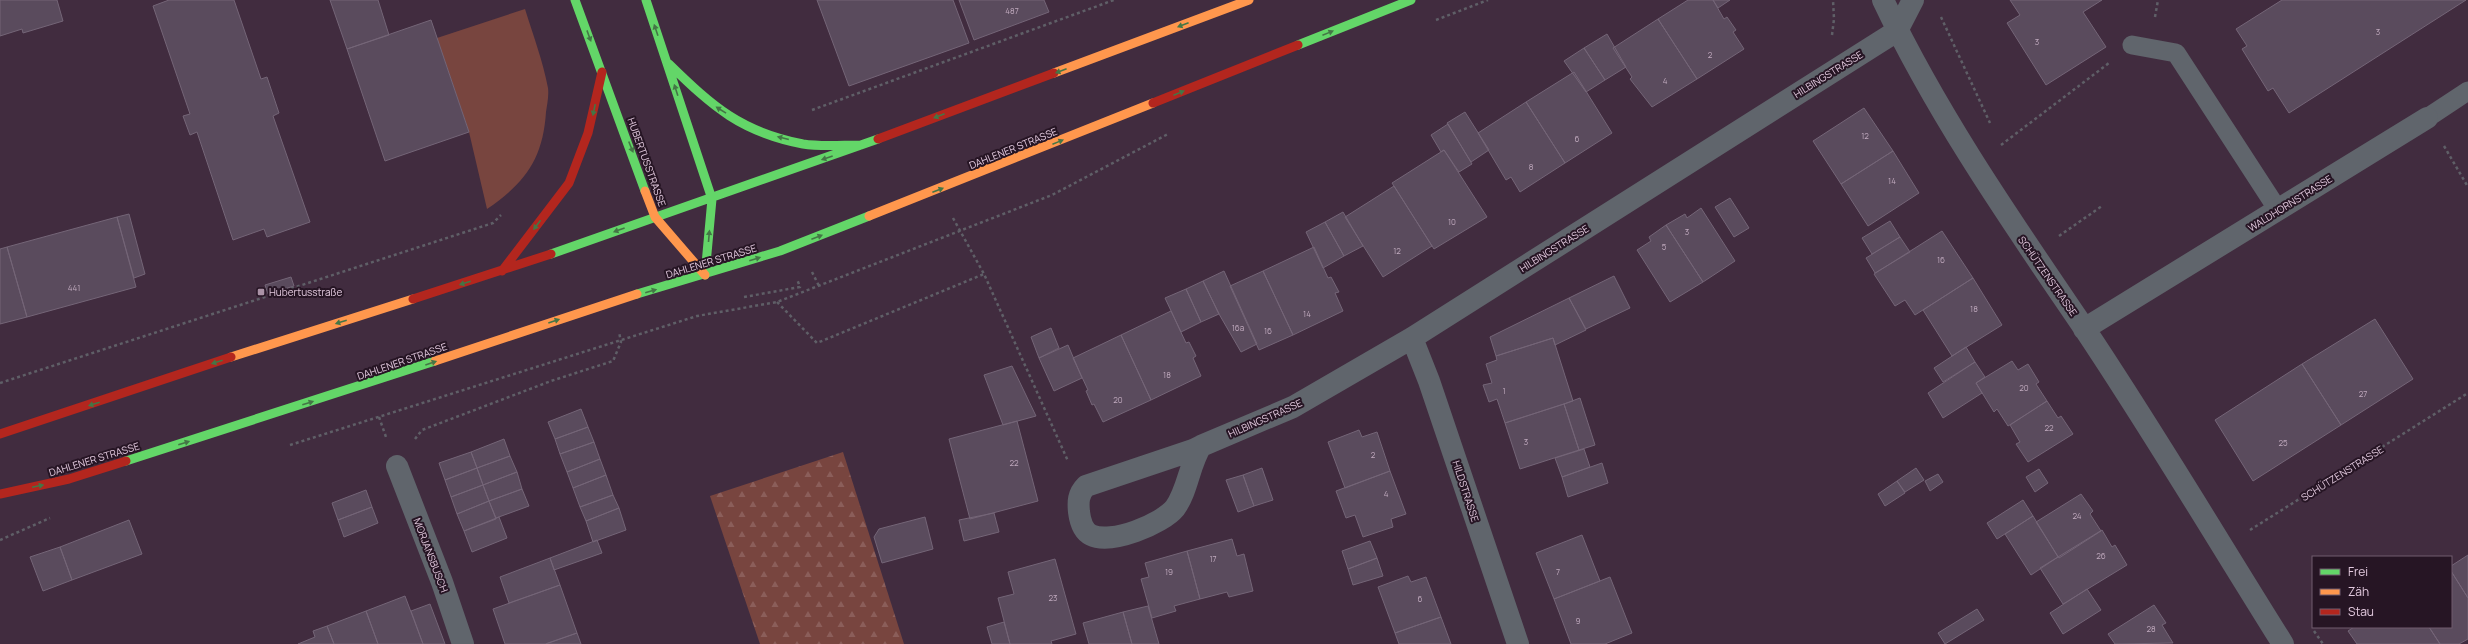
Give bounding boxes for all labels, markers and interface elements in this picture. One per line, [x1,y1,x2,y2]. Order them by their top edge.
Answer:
house number: 487 [1005,5,1019,16]
one-way arrow [1176,23,1188,29]
one-way arrow [652,24,658,36]
house number: 3 [2376,26,2380,37]
one-way arrow [1323,29,1335,35]
one-way arrow [586,30,592,42]
house number: 3 [2035,36,2039,47]
street label: HILBINGSTRASSE [1791,47,1866,101]
house number: 2 [1708,49,1713,60]
one-way arrow [1054,68,1066,74]
house number: 4 [1663,75,1668,86]
one-way arrow [673,84,679,96]
one-way arrow [1173,89,1185,96]
one-way arrow [590,104,596,116]
one-way arrow [715,107,727,114]
one-way arrow [933,114,945,120]
street label: HUBERTUSSTRASSE [624,116,670,209]
street label: DAHLENER STRASSE [967,124,1060,172]
house number: 12 [1861,130,1869,141]
house number: 6 [1575,133,1580,144]
one-way arrow [777,135,789,141]
one-way arrow [1053,138,1065,144]
one-way arrow [628,142,634,154]
one-way arrow [820,155,832,161]
house number: 8 [1529,161,1534,172]
street label: WALDHORNSTRASSE [2245,171,2335,235]
house number: 14 [1888,175,1896,186]
one-way arrow [932,186,944,192]
house number: 10 [1448,216,1456,227]
one-way arrow [534,220,542,230]
street label: HILBINGSTRASSE [1517,221,1592,275]
house number: 3 [1685,226,1689,237]
one-way arrow [612,227,624,233]
one-way arrow [705,230,712,242]
street label: SCHÜTZENSTRASSE [2015,233,2081,319]
one-way arrow [811,234,822,240]
street label: DAHLENER STRASSE [664,240,758,281]
house number: 5 [1662,241,1667,252]
house number: 12 [1393,245,1401,256]
house number: 16 [1937,254,1945,265]
one-way arrow [750,256,762,262]
one-way arrow [458,280,470,286]
house number: 441 [68,282,80,293]
place label: Hubertusstraße [269,285,343,299]
marker: Hubertusstraße [256,287,266,297]
one-way arrow [644,287,657,293]
house number: 18 [1970,303,1978,314]
house number: 14 [1303,308,1311,319]
one-way arrow [549,318,561,324]
one-way arrow [334,319,346,325]
house number: 16a [1232,322,1244,333]
house number: 16 [1264,325,1272,336]
street label: DAHLENER STRASSE [355,339,449,383]
one-way arrow [211,360,223,366]
one-way arrow [426,360,438,366]
house number: 18 [1163,369,1171,380]
house number: 20 [2019,382,2029,393]
house number: 1 [1502,385,1506,396]
house number: 27 [2359,388,2367,399]
house number: 20 [1113,394,1123,405]
street label: HILBINGSTRASSE [1226,395,1304,441]
one-way arrow [302,400,314,406]
one-way arrow [88,401,100,407]
house number: 22 [2044,422,2054,433]
house number: 3 [1524,436,1528,447]
house number: 25 [2278,437,2288,448]
street label: DAHLENER STRASSE [47,438,141,479]
one-way arrow [178,439,190,445]
street label: SCHÜTZENSTRASSE [2298,442,2386,504]
house number: 2 [1371,449,1376,460]
house number: 22 [1009,457,1019,468]
street label: HILDSTRASSE [1449,459,1483,524]
one-way arrow [32,482,44,488]
house number: 4 [1384,488,1389,499]
house number: 24 [2072,510,2082,521]
street label: MORJANSBUSCH [410,516,452,594]
house number: 26 [2096,550,2106,561]
house number: 17 [1209,553,1217,564]
legend [2312,556,2452,628]
text: Frei [2348,563,2368,580]
house number: 19 [1165,566,1173,577]
house number: 7 [1556,566,1560,577]
text: Zäh [2348,583,2369,600]
house number: 23 [1049,592,1057,603]
house number: 6 [1418,593,1423,604]
text: Stau [2348,603,2374,620]
house number: 9 [1576,615,1581,626]
house number: 28 [2146,623,2156,634]

